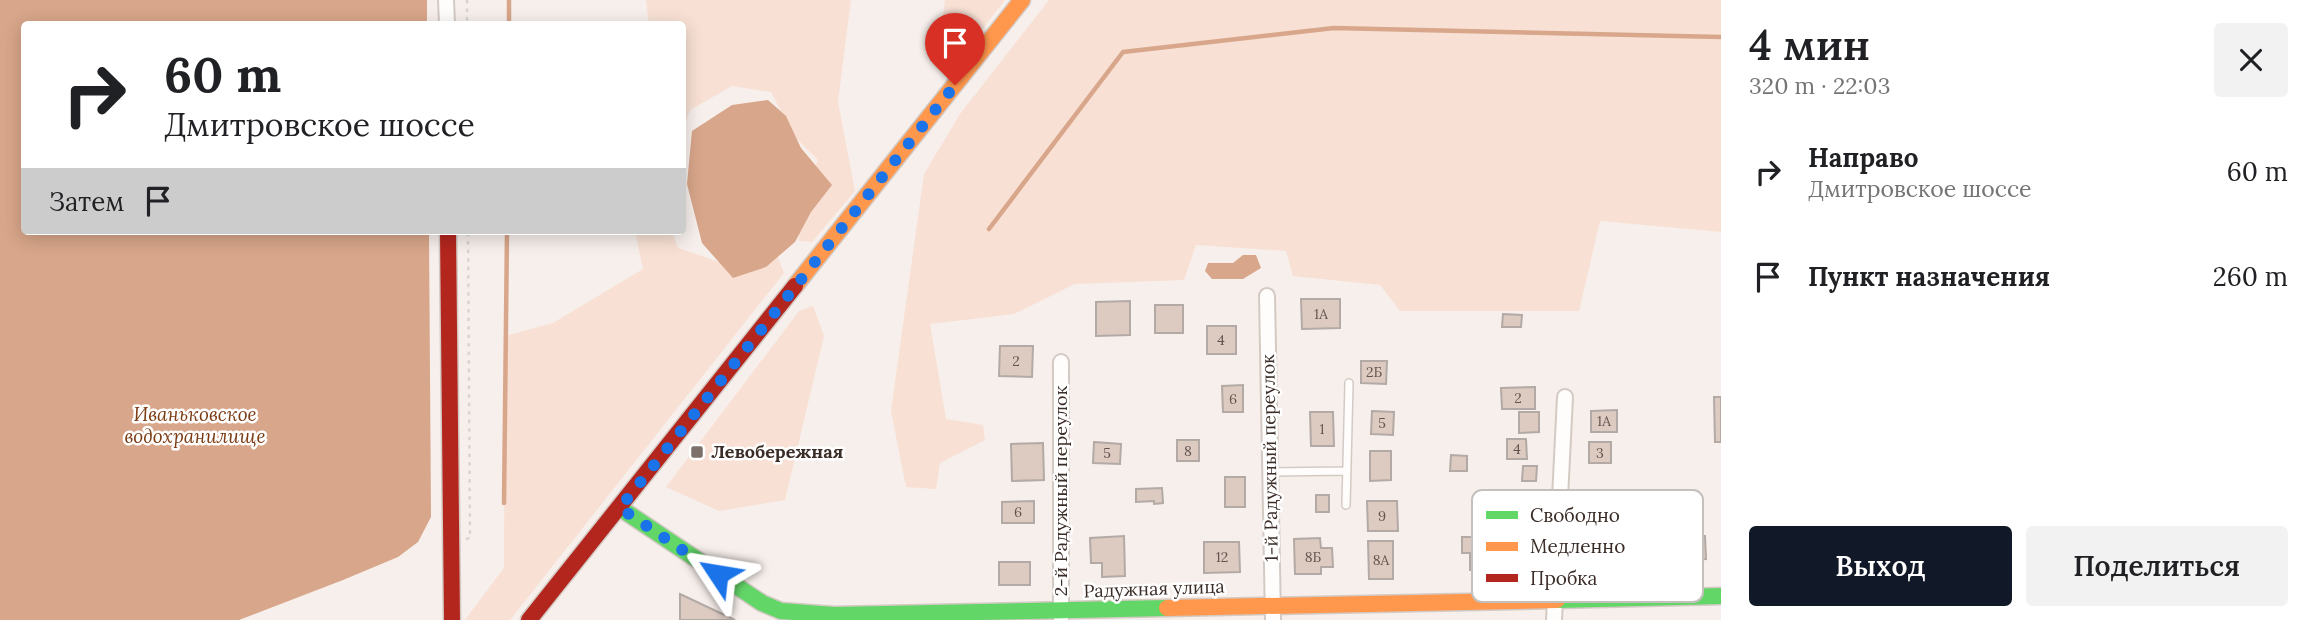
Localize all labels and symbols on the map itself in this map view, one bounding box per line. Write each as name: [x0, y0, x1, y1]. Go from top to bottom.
pin: [925, 13, 985, 85]
house number: 1А: [1314, 305, 1328, 323]
house number: 4: [1217, 331, 1225, 349]
house number: 2: [1012, 352, 1020, 370]
street label: 1-й Радужный переулок: [1256, 354, 1283, 562]
house number: 2Б: [1366, 363, 1382, 381]
street label: 2-й Радужный переулок: [1049, 385, 1072, 596]
house number: 2: [1514, 389, 1522, 407]
house number: 6: [1229, 390, 1237, 408]
water label: Иваньковское водохранилище: [125, 402, 266, 448]
house number: 1А: [1597, 412, 1611, 430]
house number: 5: [1378, 414, 1386, 432]
house number: 1: [1319, 420, 1325, 438]
place label: Левобережная: [711, 440, 843, 463]
house number: 4: [1513, 440, 1521, 458]
house number: 8: [1184, 442, 1192, 460]
marker: Левобережная: [689, 444, 705, 460]
house number: 5: [1103, 444, 1111, 462]
house number: 3: [1596, 444, 1604, 462]
legend: [1472, 490, 1703, 602]
house number: 6: [1014, 503, 1022, 521]
text: Свободно: [1530, 503, 1620, 527]
house number: 9: [1378, 507, 1386, 525]
text: Медленно: [1530, 534, 1625, 558]
position arrow: [681, 537, 755, 611]
house number: 12: [1216, 548, 1228, 566]
house number: 8Б: [1305, 548, 1322, 566]
house number: 8А: [1373, 551, 1390, 569]
text: Пробка: [1530, 566, 1597, 590]
street label: Радужная улица: [1083, 575, 1225, 602]

